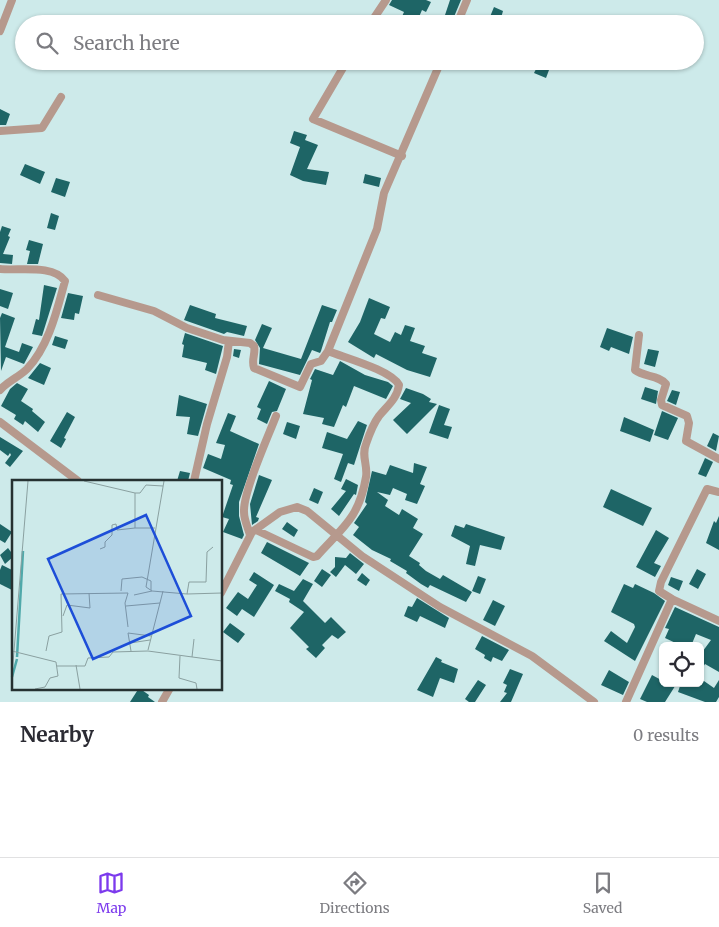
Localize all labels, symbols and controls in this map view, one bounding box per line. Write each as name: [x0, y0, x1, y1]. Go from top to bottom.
search box: [15, 15, 704, 70]
icon: search: [33, 29, 61, 57]
text: Search here: [73, 31, 180, 55]
inset map: [12, 480, 222, 690]
map controls: [659, 642, 704, 687]
button: locate: [659, 642, 704, 687]
text: Nearby: [20, 721, 94, 748]
text: 0 results: [633, 725, 699, 745]
tab: Map: [97, 869, 126, 917]
tab: Directions: [320, 869, 390, 917]
tab: Saved: [583, 869, 622, 917]

